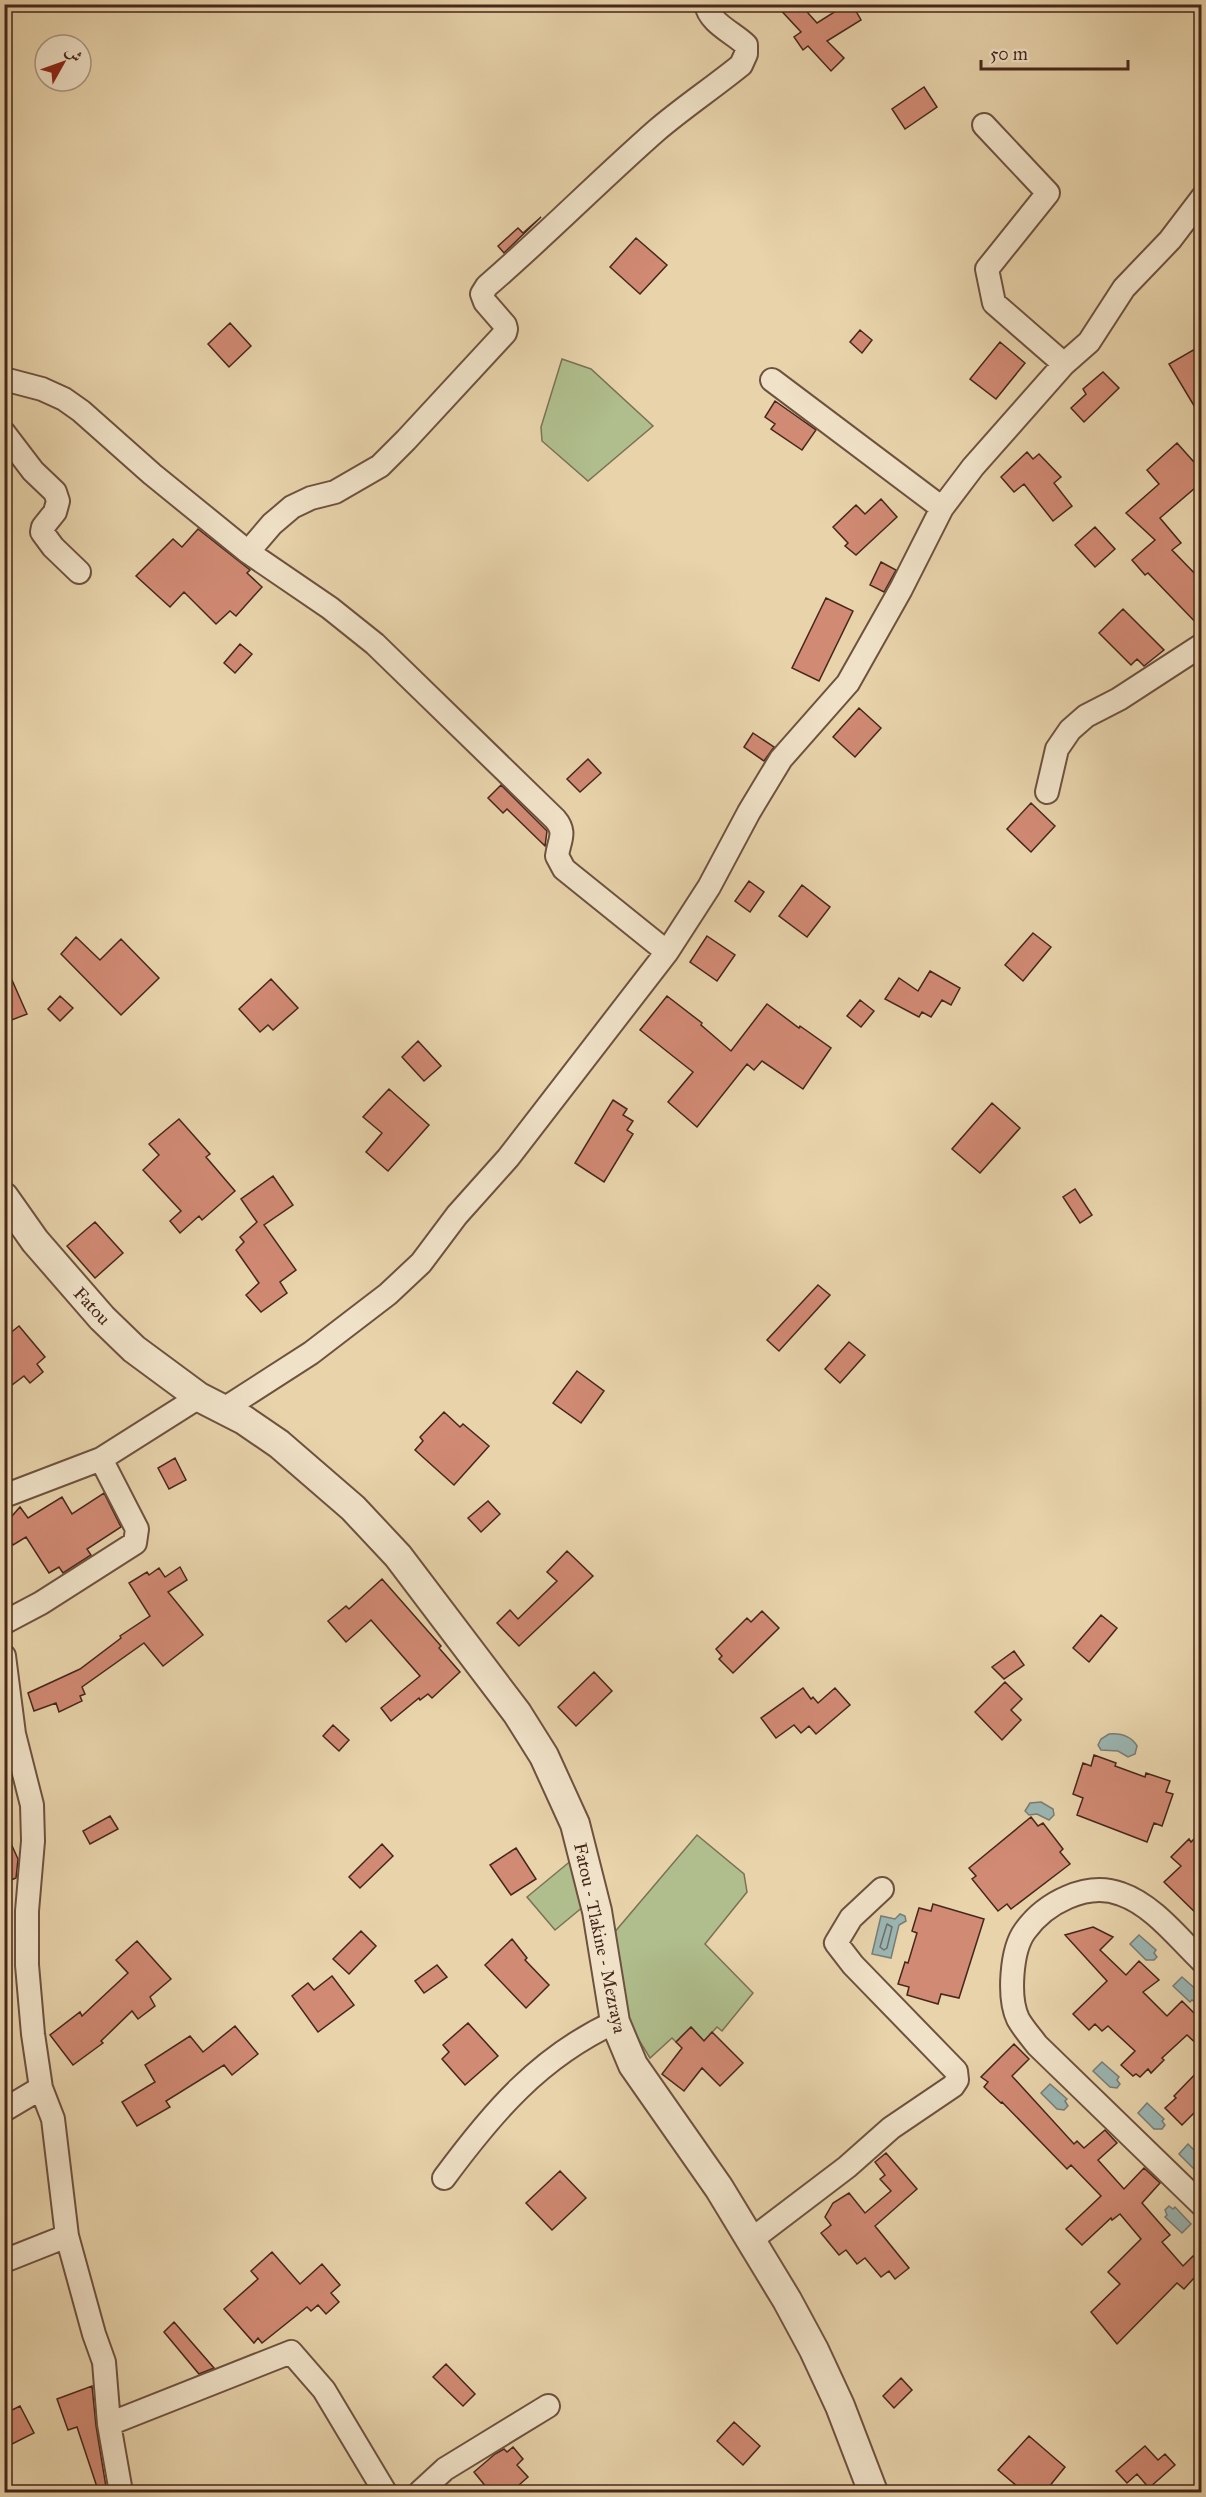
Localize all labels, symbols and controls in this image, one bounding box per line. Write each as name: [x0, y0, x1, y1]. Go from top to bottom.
north arrow: [33, 33, 93, 93]
scale bar: [981, 33, 1128, 71]
text: ش: [62, 41, 86, 66]
text: 50 m: [990, 43, 1028, 65]
street label: Fatou: [69, 1282, 115, 1330]
street label: Fatou - Tlakine - Mezraya: [569, 1841, 631, 2036]

